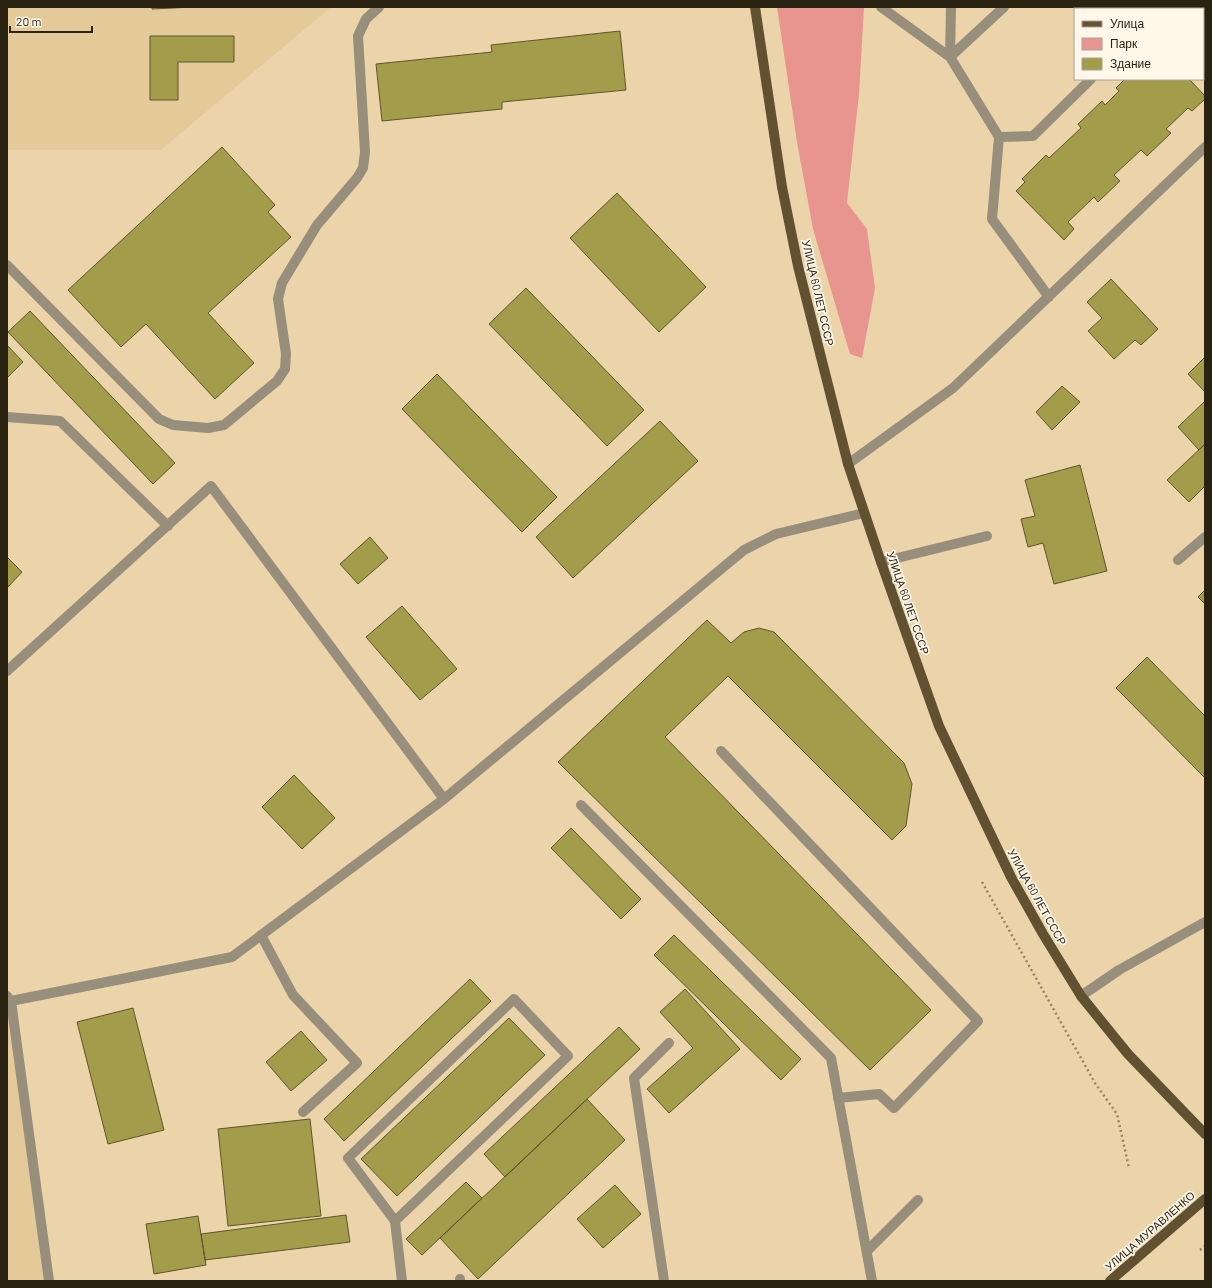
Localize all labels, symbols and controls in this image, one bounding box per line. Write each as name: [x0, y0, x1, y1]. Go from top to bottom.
scale bar: [10, 8, 92, 34]
legend: [1074, 8, 1204, 80]
text: 20 m: [16, 14, 42, 28]
text: Улица: [1110, 16, 1144, 31]
text: Парк: [1110, 36, 1138, 51]
text: Здание: [1110, 56, 1151, 71]
street label: УЛИЦА 60 ЛЕТ СССР: [800, 239, 837, 347]
street label: УЛИЦА 60 ЛЕТ СССР: [885, 550, 932, 656]
street label: УЛИЦА 60 ЛЕТ СССР: [1006, 846, 1069, 947]
street label: УЛИЦА МУРАВЛЕНКО: [1102, 1188, 1197, 1273]

